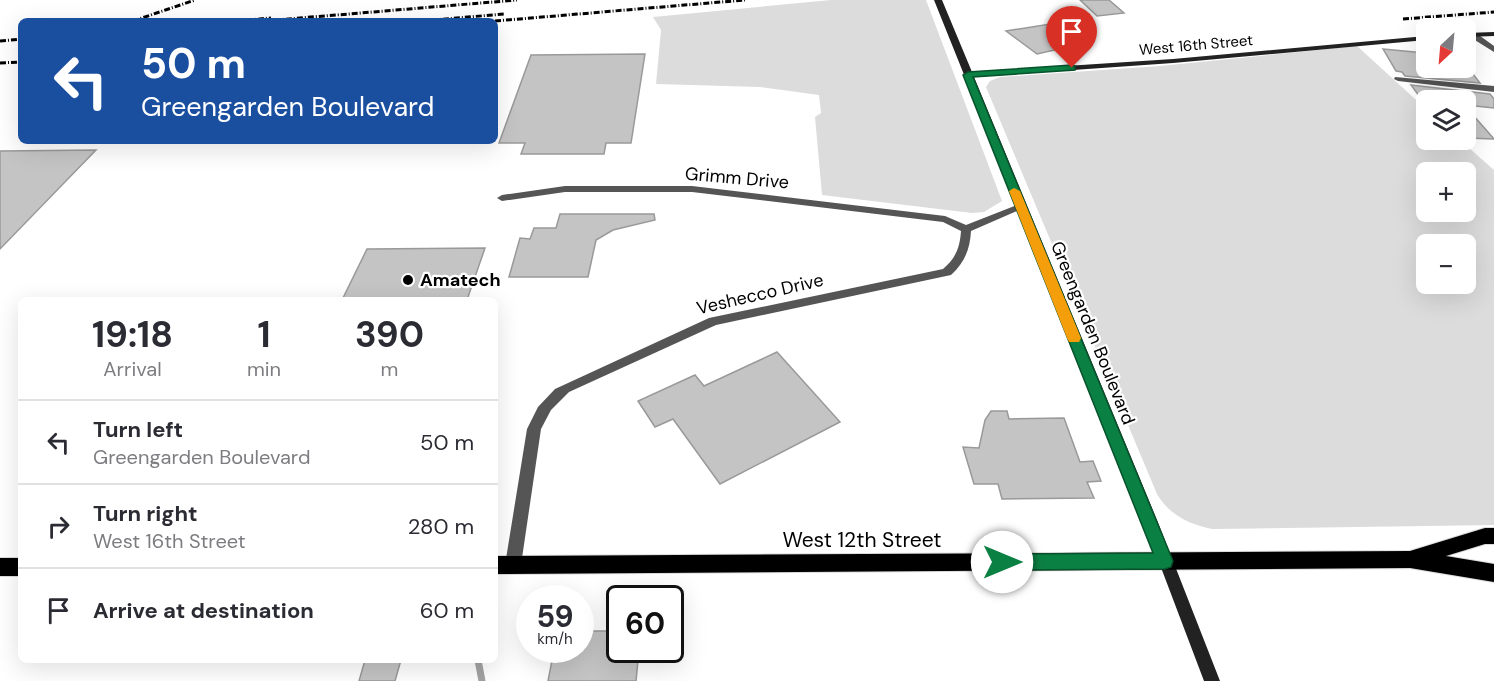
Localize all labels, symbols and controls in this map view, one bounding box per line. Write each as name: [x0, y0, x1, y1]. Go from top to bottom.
pin: [1046, 6, 1097, 68]
icon: arrive: [1055, 15, 1088, 48]
north arrow: [1416, 18, 1476, 78]
map controls: [1416, 18, 1476, 294]
street label: West 16th Street: [1138, 30, 1254, 60]
text: 50 m: [141, 36, 246, 91]
icon: left: [42, 42, 120, 120]
text: Greengarden Boulevard: [141, 89, 435, 124]
button: layers: [1416, 90, 1476, 150]
street label: Grimm Drive: [684, 162, 790, 194]
button: +: [1416, 162, 1476, 222]
button: −: [1416, 234, 1476, 294]
street label: Greengarden Boulevard: [1045, 238, 1141, 428]
place label: Amatech: [420, 268, 501, 292]
street label: Veshecco Drive: [694, 268, 826, 320]
marker: Amatech: [401, 273, 415, 287]
text: 19:18: [92, 311, 173, 358]
text: 1: [257, 311, 271, 358]
text: 390: [355, 311, 424, 358]
text: Arrival: [103, 356, 162, 382]
text: min: [247, 356, 281, 382]
text: m: [381, 356, 398, 382]
text: Turn left: [93, 415, 183, 444]
icon: left: [42, 426, 75, 459]
text: 50 m: [420, 428, 474, 457]
text: Greengarden Boulevard: [93, 444, 310, 470]
text: Turn right: [93, 499, 198, 528]
icon: right: [42, 510, 75, 543]
text: 280 m: [408, 512, 474, 541]
street label: West 12th Street: [782, 526, 942, 554]
text: West 16th Street: [93, 528, 246, 554]
position arrow: [970, 530, 1034, 594]
speed limit sign: 60: [606, 585, 684, 663]
icon: arrive: [42, 594, 75, 627]
text: Arrive at destination: [93, 596, 314, 625]
text: 60 m: [420, 596, 474, 625]
text: 59: [537, 597, 574, 636]
text: km/h: [537, 629, 573, 649]

